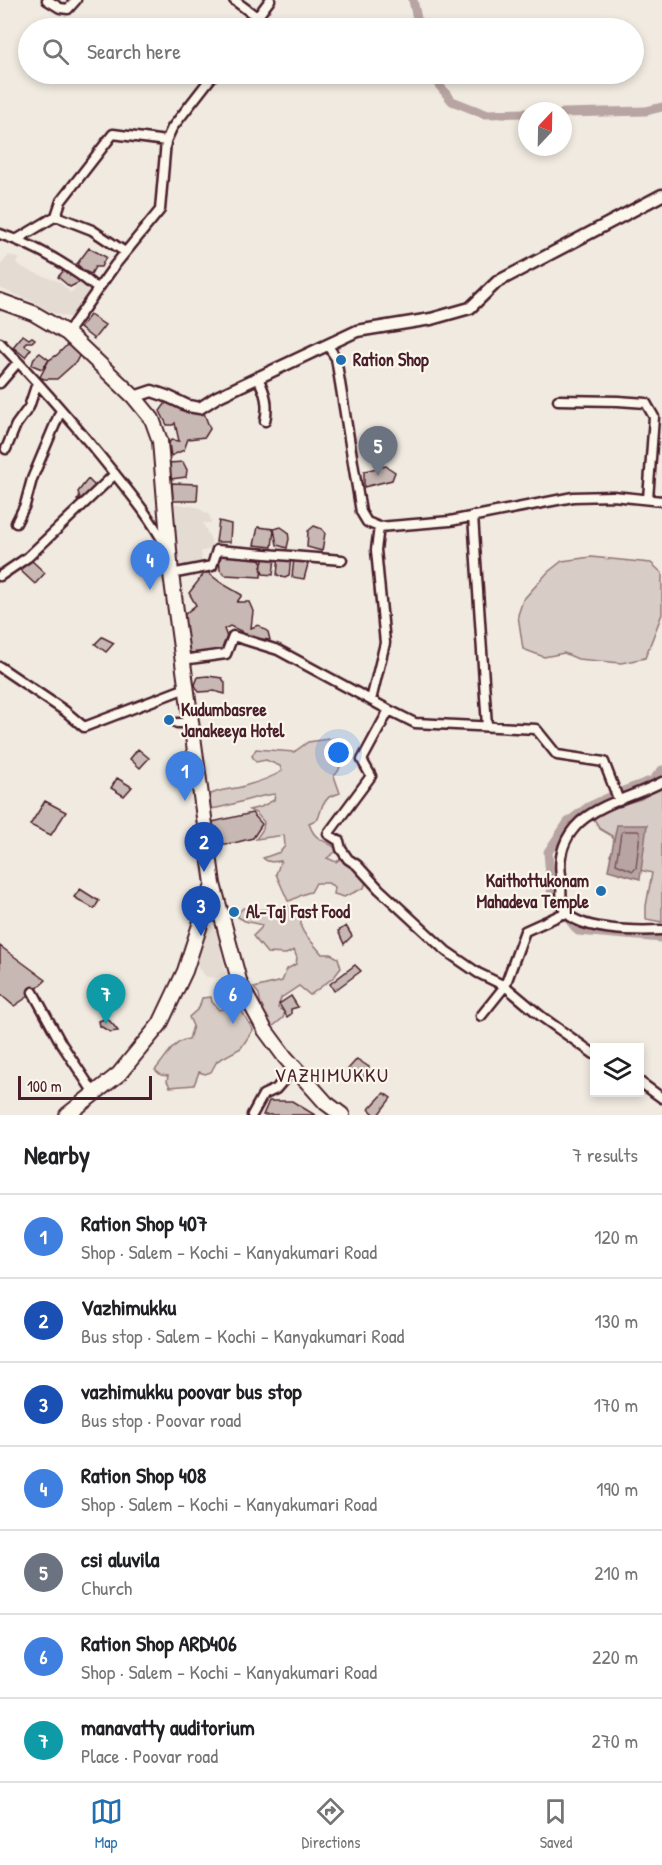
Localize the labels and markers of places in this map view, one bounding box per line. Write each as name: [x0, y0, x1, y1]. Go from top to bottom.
place label: Ration Shop: [353, 347, 429, 373]
marker: Ration Shop: [334, 353, 348, 367]
pin: 5: [358, 426, 398, 476]
pin: 4: [130, 540, 170, 590]
place label: Kudumbasree Janakeeya Hotel: [181, 697, 286, 744]
marker: Kudumbasree Janakeeya Hotel: [162, 713, 176, 727]
pin: 1: [166, 752, 204, 801]
pin: 2: [184, 822, 224, 872]
place label: Kaithottukonam Mahadeva Temple: [477, 868, 590, 915]
marker: Kaithottukonam Mahadeva Temple: [594, 884, 608, 898]
pin: 3: [182, 886, 220, 936]
place label: Al-Taj Fast Food: [246, 899, 350, 924]
marker: Al-Taj Fast Food: [227, 905, 241, 919]
pin: 7: [86, 974, 126, 1024]
pin: 6: [214, 974, 252, 1024]

